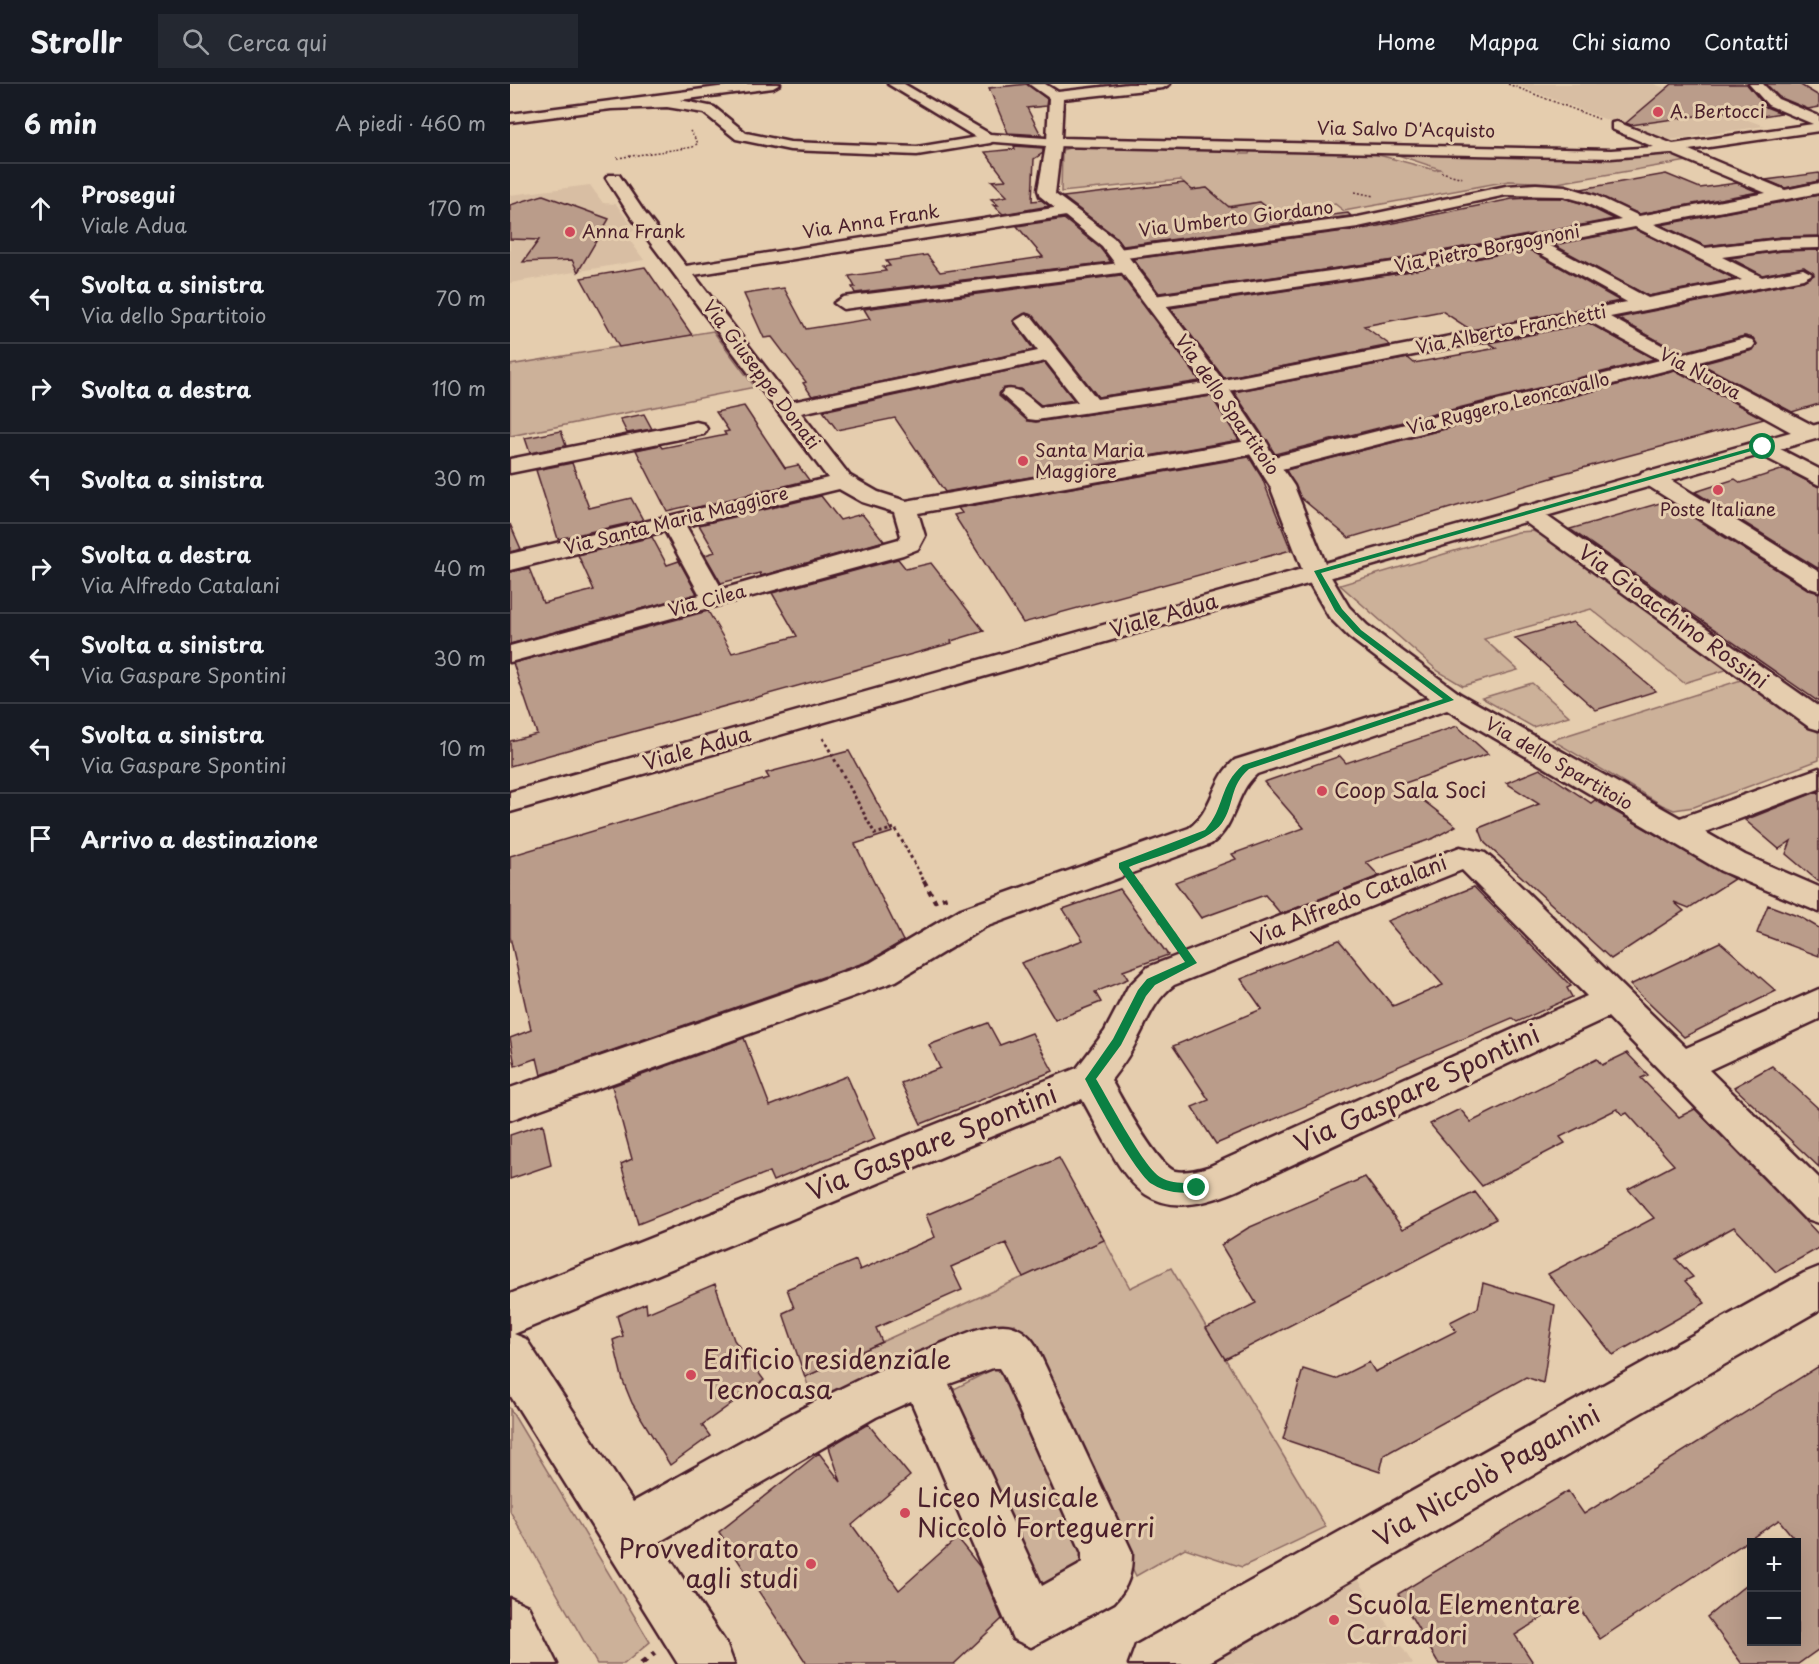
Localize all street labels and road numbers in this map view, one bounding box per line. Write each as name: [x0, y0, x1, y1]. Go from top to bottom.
street label: Via Salvo D'Acquisto: [1317, 113, 1495, 144]
street label: Via Umberto Giordano: [1137, 192, 1335, 243]
street label: Via Anna Frank: [800, 196, 941, 245]
street label: Via Pietro Borgognoni: [1392, 216, 1582, 279]
street label: Via Giuseppe Donati: [697, 294, 827, 455]
street label: Via Alberto Franchetti: [1413, 297, 1608, 360]
street label: Via dello Spartitoio: [1169, 328, 1287, 480]
street label: Via Nuova: [1655, 340, 1746, 406]
street label: Via Ruggero Leoncavallo: [1403, 364, 1612, 441]
street label: Via Santa Maria Maggiore: [561, 479, 791, 560]
street label: Via Gioacchino Rossini: [1572, 535, 1776, 695]
street label: Via Cilea: [665, 576, 749, 623]
street label: Viale Adua: [1106, 583, 1222, 645]
street label: Via dello Spartitoio: [1481, 709, 1639, 816]
street label: Viale Adua: [639, 716, 755, 778]
street label: Via Alfredo Catalani: [1245, 845, 1451, 953]
street label: Via Gaspare Spontini: [1287, 1013, 1546, 1162]
street label: Via Gaspare Spontini: [800, 1073, 1063, 1210]
street label: Via Niccolò Paganini: [1365, 1394, 1607, 1556]

